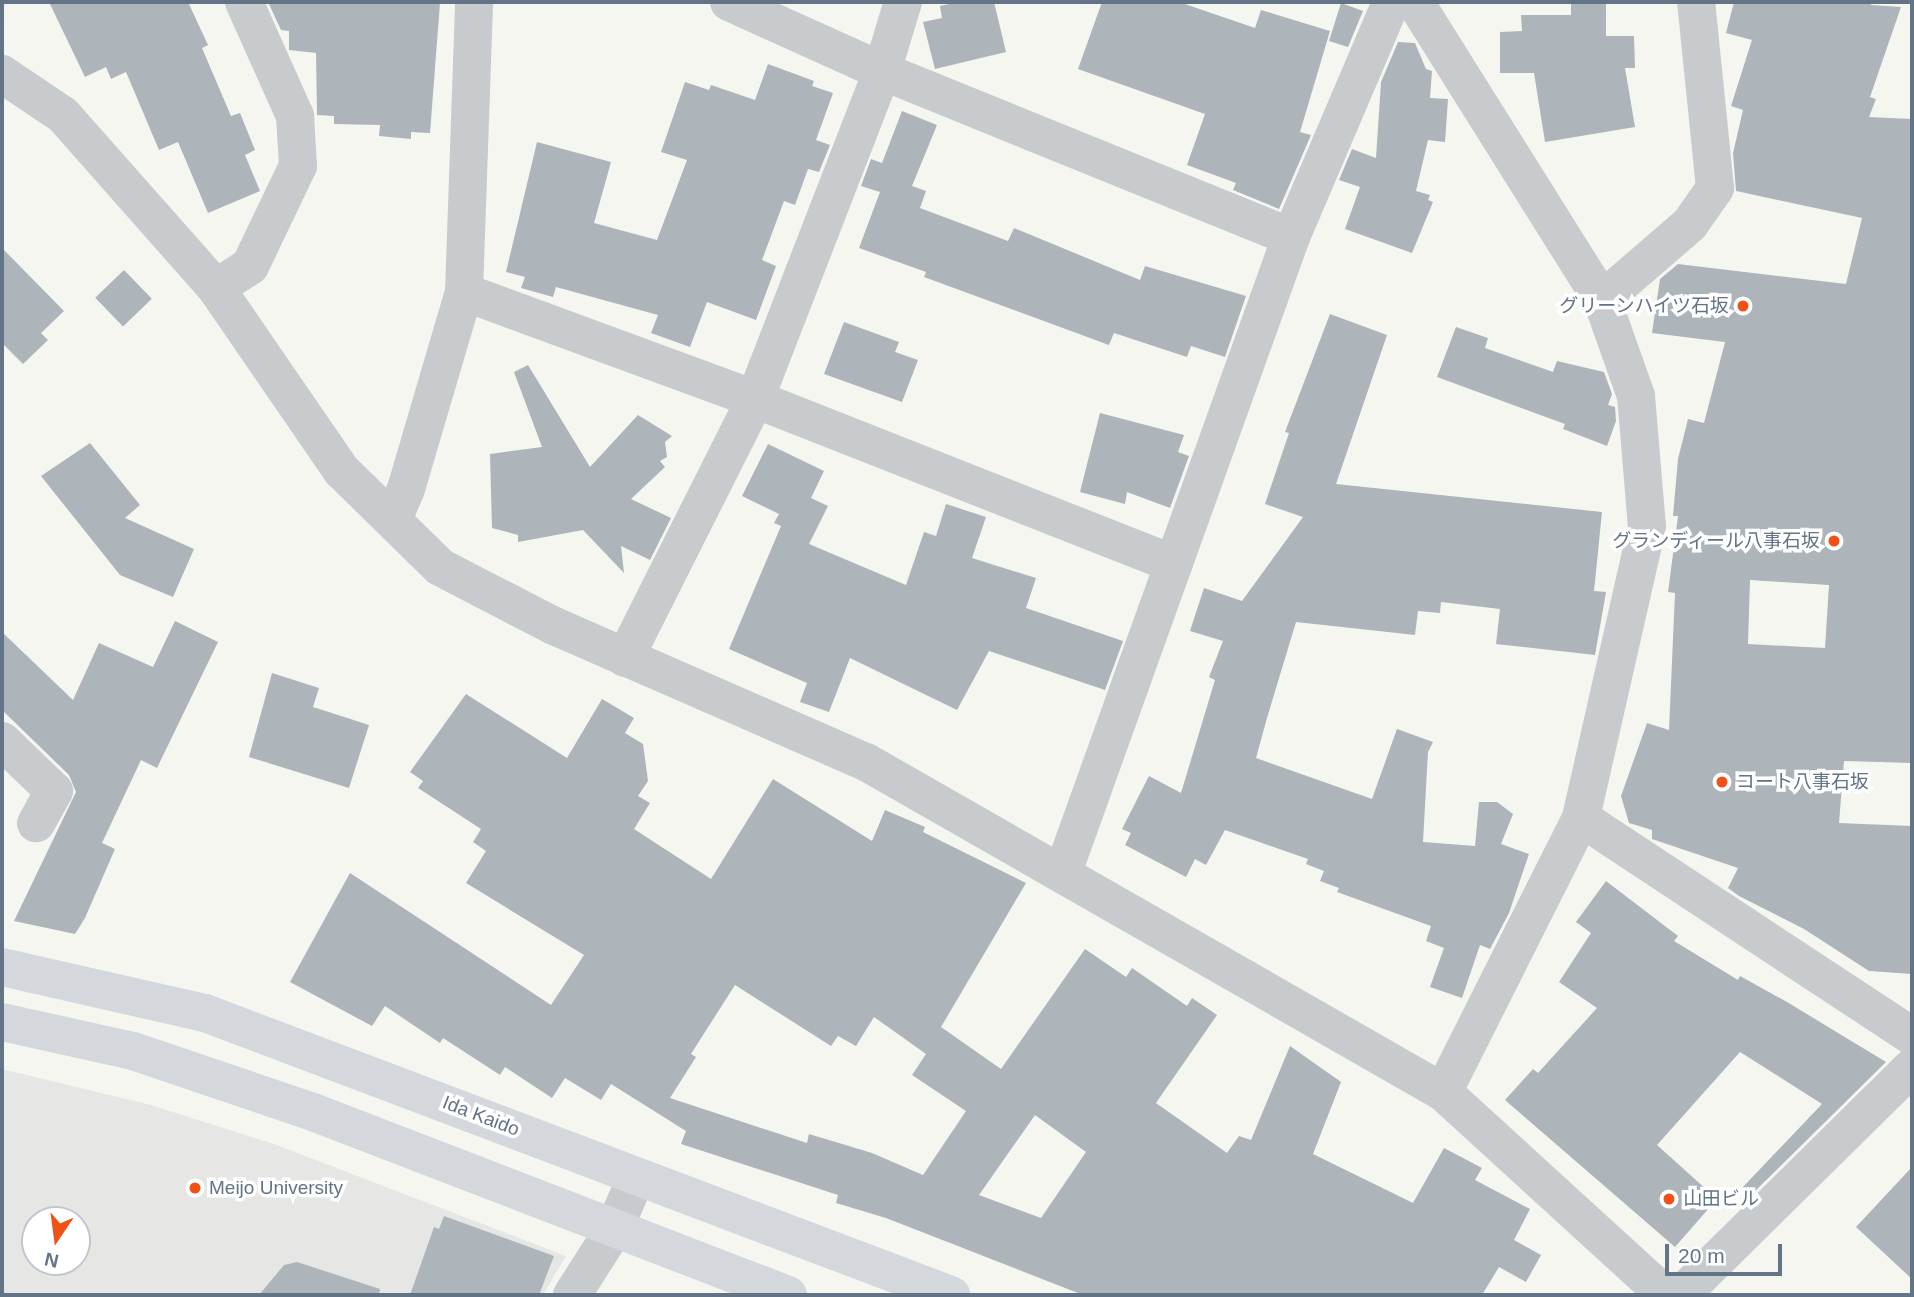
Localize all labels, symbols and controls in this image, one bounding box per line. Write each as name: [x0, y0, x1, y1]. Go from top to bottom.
place label: グリーンハイツ石坂: [1558, 295, 1729, 317]
marker: グリーンハイツ石坂: [1735, 298, 1751, 314]
place label: グランディール八事石坂: [1611, 530, 1820, 552]
marker: グランディール八事石坂: [1826, 533, 1842, 549]
place label: コート八事石坂: [1736, 771, 1869, 793]
marker: コート八事石坂: [1714, 774, 1730, 790]
street label: Ida Kaido: [439, 1091, 523, 1141]
place label: Meijo University: [209, 1177, 343, 1199]
marker: Meijo University: [187, 1180, 203, 1196]
place label: 山田ビル: [1683, 1188, 1759, 1210]
marker: 山田ビル: [1661, 1191, 1677, 1207]
north arrow: [21, 1206, 91, 1276]
scale bar: [1669, 1230, 1786, 1274]
text: 20 m: [1678, 1244, 1725, 1267]
text: N: [43, 1248, 61, 1272]

